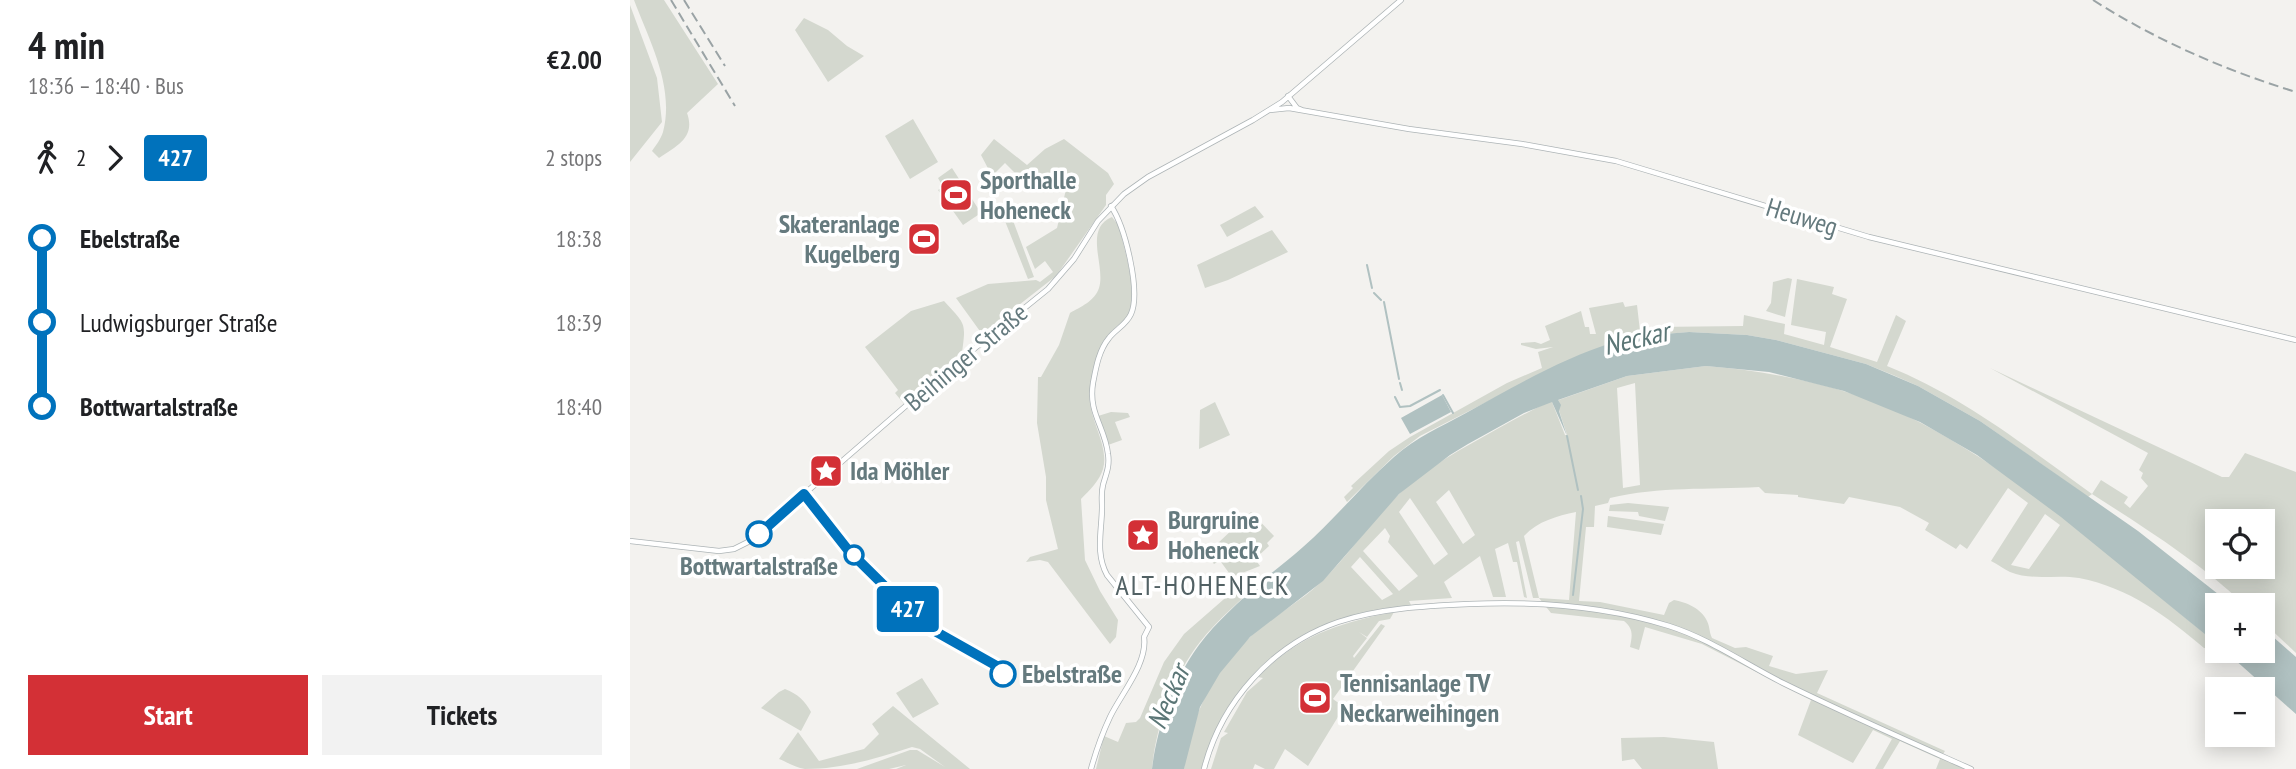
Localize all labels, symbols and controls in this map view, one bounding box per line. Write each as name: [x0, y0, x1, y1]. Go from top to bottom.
text: 4 min: [28, 20, 105, 69]
text: €2.00: [547, 43, 602, 76]
text: 18:36 – 18:40 · Bus: [28, 71, 184, 100]
icon: walk: [28, 139, 66, 177]
icon: forward: [96, 139, 134, 177]
text: 427: [158, 142, 193, 173]
text: 2: [76, 143, 86, 172]
text: 2 stops: [545, 143, 602, 172]
place label: Sporthalle Hoheneck: [980, 163, 1077, 226]
sports icon: Sporthalle Hoheneck: [937, 176, 975, 214]
street label: Heuweg: [1762, 190, 1842, 243]
place label: Skateranlage Kugelberg: [779, 207, 900, 270]
sports icon: Skateranlage Kugelberg: [905, 220, 943, 258]
text: Ebelstraße: [80, 222, 180, 255]
text: 18:38: [556, 224, 602, 253]
street label: Beihinger Straße: [897, 295, 1034, 418]
text: Ludwigsburger Straße: [80, 306, 278, 339]
text: 18:39: [556, 308, 602, 337]
water label: Neckar: [1600, 311, 1676, 363]
text: Bottwartalstraße: [80, 390, 238, 423]
text: 18:40: [556, 392, 602, 421]
place icon: Ida Möhler: [807, 452, 845, 490]
place label: Ida Möhler: [850, 454, 950, 487]
place label: Burgruine Hoheneck: [1168, 503, 1259, 566]
map controls: [2205, 509, 2275, 747]
button: locate: [2205, 509, 2275, 579]
place icon: Burgruine Hoheneck: [1124, 516, 1162, 554]
marker: Bottwartalstraße: [746, 521, 772, 547]
unlabelled marker: [844, 545, 864, 565]
place label: Bottwartalstraße: [680, 549, 838, 582]
district label: ALT-HOHENECK: [1116, 566, 1290, 603]
line badge: 427: [868, 586, 948, 632]
text: 427: [891, 593, 925, 624]
button: +: [2205, 593, 2275, 663]
water label: Neckar: [1138, 655, 1199, 734]
place label: Ebelstraße: [1022, 657, 1122, 690]
marker: Ebelstraße: [990, 661, 1016, 687]
place label: Tennisanlage TV Neckarweihingen: [1340, 666, 1499, 729]
button: Start: [28, 675, 308, 755]
button: Tickets: [322, 675, 602, 755]
button: −: [2205, 677, 2275, 747]
sports icon: Tennisanlage TV Neckarweihingen: [1296, 679, 1334, 717]

